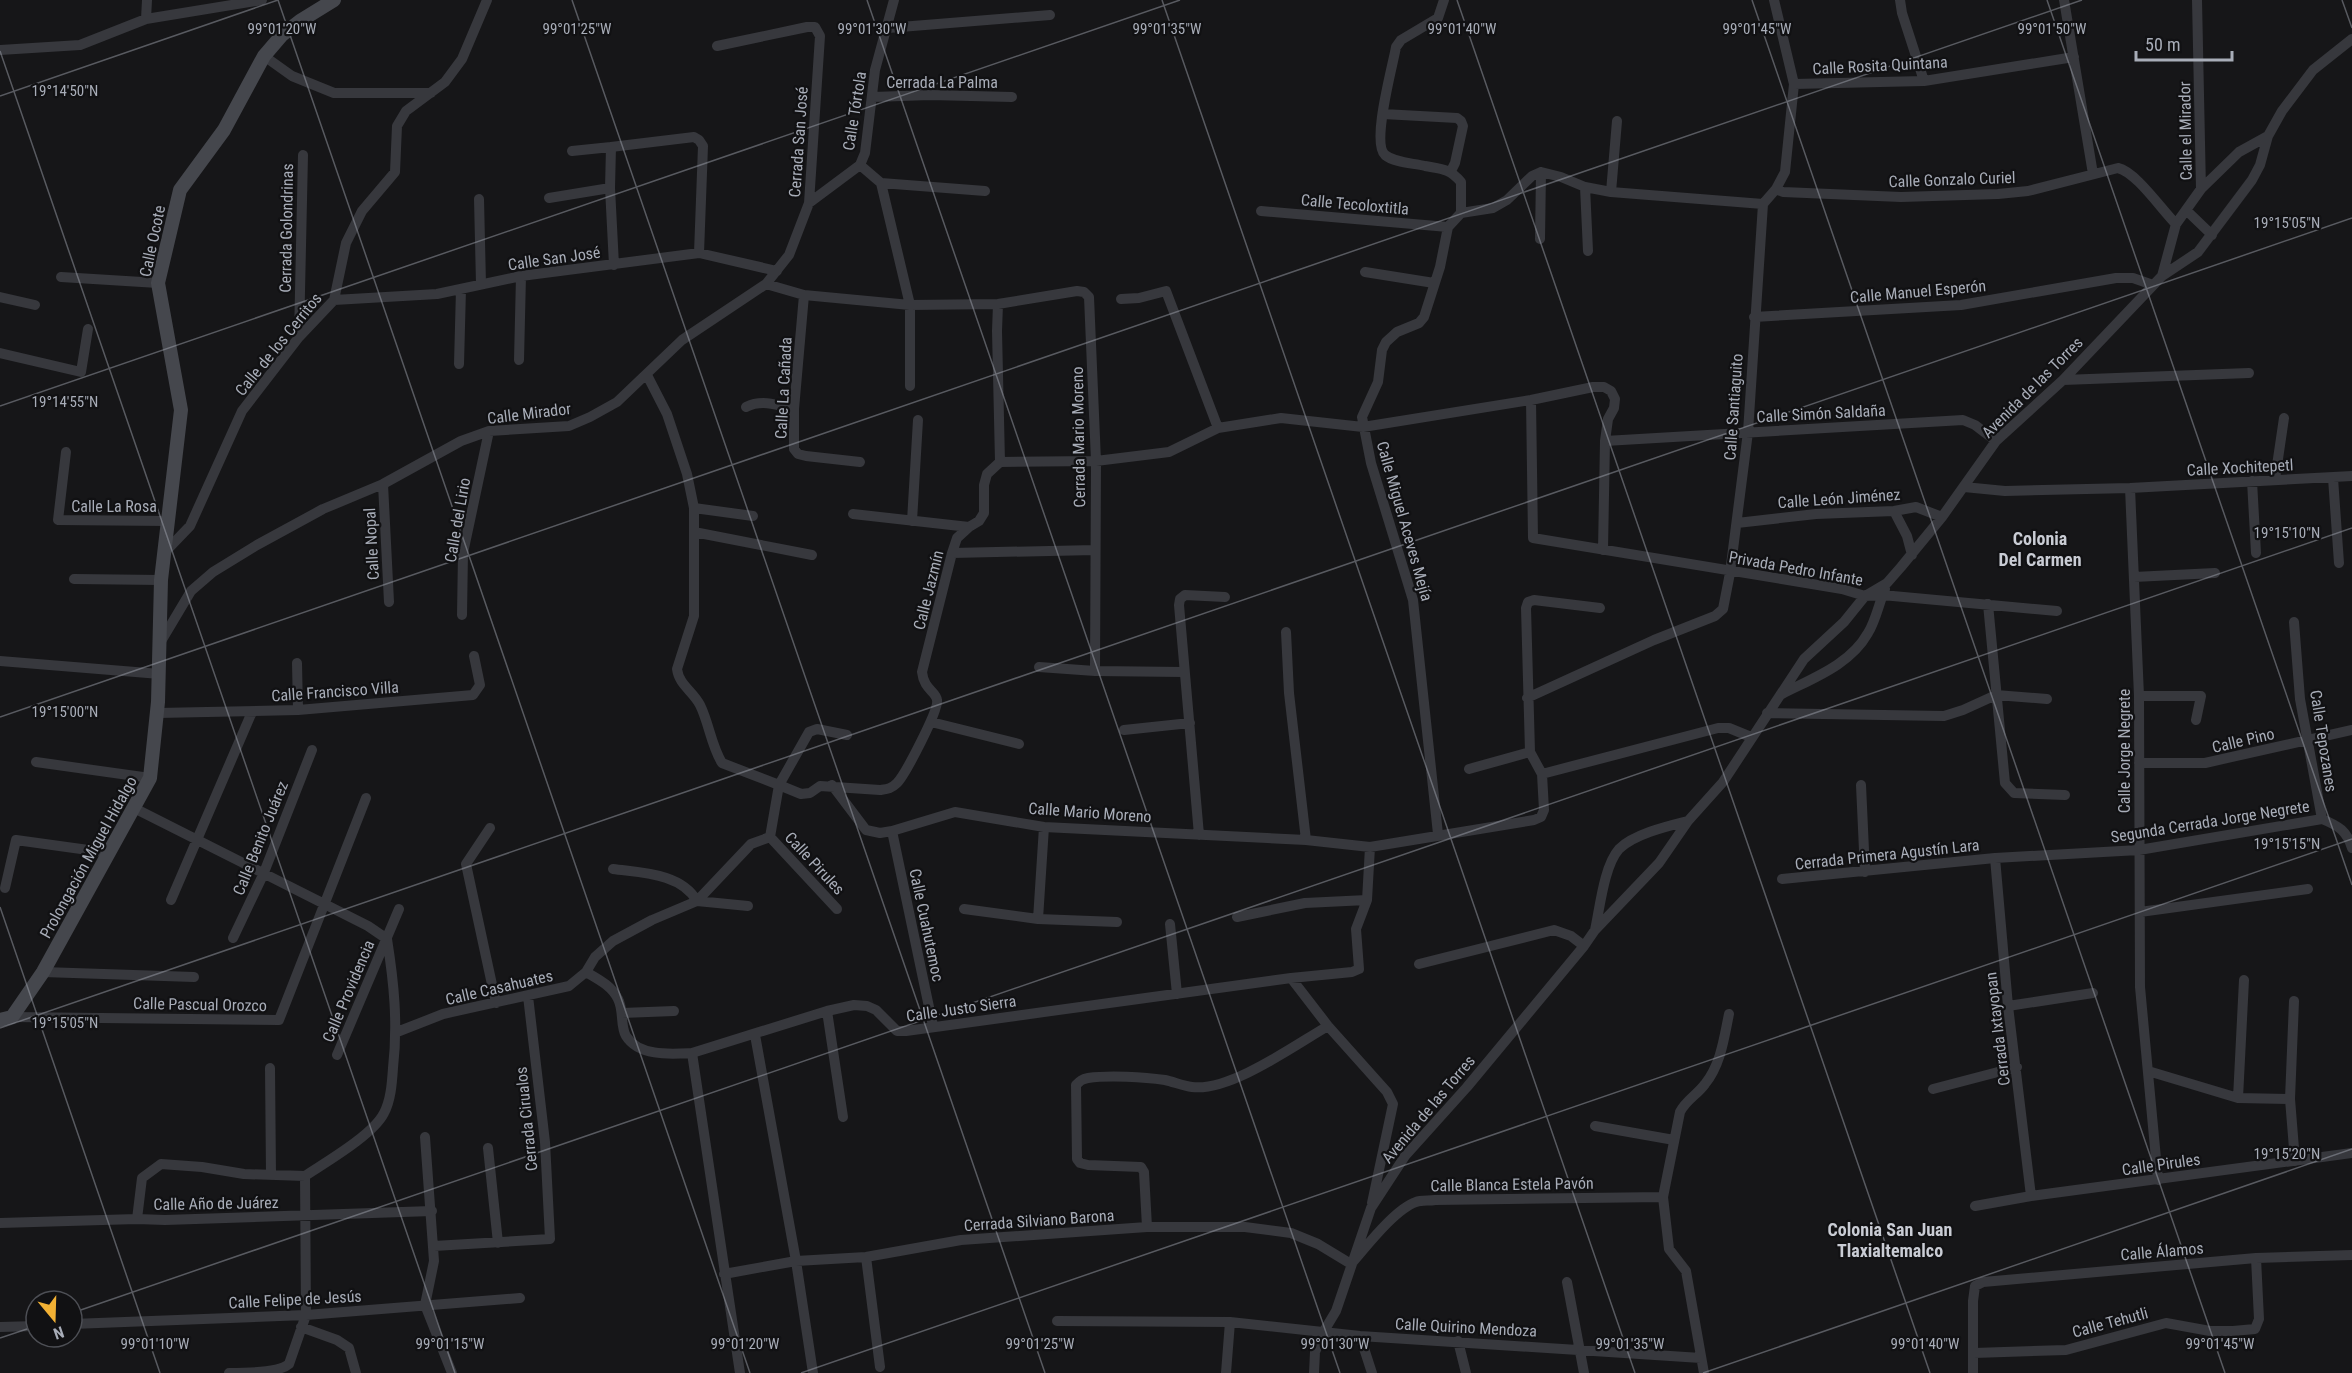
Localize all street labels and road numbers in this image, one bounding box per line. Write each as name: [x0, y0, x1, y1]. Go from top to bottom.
street label: Calle Rosita Quintana: [1812, 52, 1948, 79]
street label: Calle Tórtola: [839, 70, 870, 152]
street label: Cerrada La Palma: [886, 73, 998, 92]
street label: Calle el Mirador: [2175, 81, 2196, 181]
street label: Cerrada San José: [785, 86, 812, 198]
street label: Cerrada Golondrinas: [276, 163, 297, 293]
street label: Calle Gonzalo Curiel: [1888, 168, 2016, 191]
street label: Calle Tecoloxtitla: [1300, 190, 1410, 219]
street label: Calle Ocote: [136, 204, 169, 279]
street label: Calle San José: [507, 243, 602, 274]
street label: Calle Manuel Esperón: [1849, 276, 1987, 307]
street label: Calle de los Cerritos: [231, 289, 326, 400]
street label: Avenida de las Torres: [1978, 333, 2087, 442]
street label: Calle La Cañada: [771, 337, 796, 439]
street label: Calle Santiaguito: [1720, 353, 1747, 461]
street label: Cerrada Mario Moreno: [1068, 366, 1089, 508]
street label: Calle Mirador: [486, 399, 572, 428]
street label: Calle Simón Saldaña: [1756, 401, 1886, 426]
street label: Calle Miguel Aceves Mejía: [1373, 439, 1436, 603]
street label: Calle Xochitepetl: [2186, 455, 2294, 480]
street label: Calle del Lirio: [441, 476, 474, 564]
street label: Calle León Jiménez: [1777, 485, 1901, 512]
street label: Calle La Rosa: [71, 497, 157, 516]
street label: Calle Nopal: [360, 507, 383, 581]
street label: Privada Pedro Infante: [1727, 547, 1865, 590]
street label: Calle Jazmín: [909, 548, 948, 632]
street label: Calle Francisco Villa: [271, 678, 399, 705]
street label: Calle Jorge Negrete: [2115, 689, 2134, 813]
street label: Calle Tepozanes: [2306, 689, 2341, 793]
street label: Calle Pino: [2210, 724, 2276, 757]
street label: Prolongación Miguel Hidalgo: [36, 773, 141, 942]
street label: Calle Benito Juárez: [229, 778, 292, 898]
street label: Segunda Cerrada Jorge Negrete: [2109, 796, 2311, 847]
street label: Calle Mario Moreno: [1028, 799, 1152, 826]
street label: Calle Pirules: [781, 828, 848, 899]
street label: Cerrada Primera Agustín Lara: [1794, 835, 1980, 874]
street label: Calle Cuahutemoc: [905, 867, 948, 983]
street label: Calle Providencia: [318, 937, 379, 1045]
street label: Calle Casahuates: [444, 966, 555, 1009]
street label: Cerrada Ixtayopan: [1981, 971, 2014, 1087]
street label: Calle Justo Sierra: [905, 991, 1017, 1026]
street label: Calle Pascual Orozco: [133, 994, 267, 1015]
street label: Avenida de las Torres: [1378, 1052, 1479, 1167]
street label: Cerrada Cirualos: [512, 1066, 541, 1172]
street label: Calle Pirules: [2121, 1150, 2201, 1179]
street label: Calle Blanca Estela Pavón: [1430, 1174, 1594, 1195]
street label: Calle Año de Juárez: [153, 1193, 279, 1214]
street label: Cerrada Silviano Barona: [963, 1206, 1115, 1235]
street label: Calle Álamos: [2120, 1238, 2204, 1265]
street label: Calle Felipe de Jesús: [228, 1287, 362, 1312]
street label: Calle Tehutli: [2070, 1303, 2150, 1342]
street label: Calle Quirino Mendoza: [1395, 1314, 1537, 1341]

